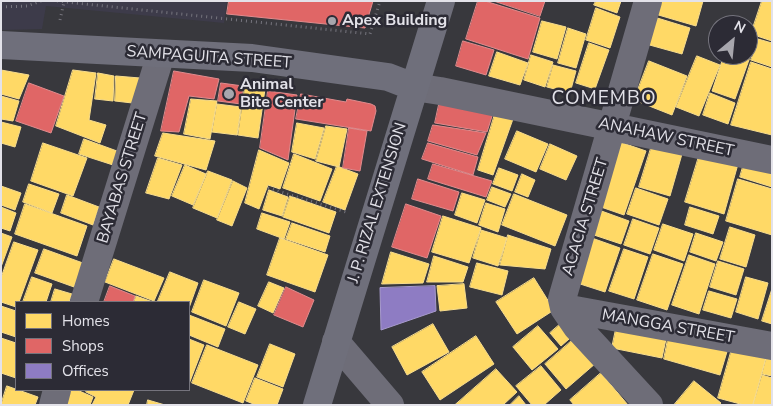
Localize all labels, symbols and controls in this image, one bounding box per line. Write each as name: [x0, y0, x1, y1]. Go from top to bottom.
place label: Apex Building: [342, 11, 447, 31]
marker: Apex Building: [326, 15, 338, 27]
north arrow: [708, 15, 758, 65]
text: N: [731, 16, 749, 38]
street label: SAMPAGUITA STREET: [126, 43, 292, 73]
place label: Animal Bite Center: [240, 75, 323, 113]
marker: Animal Bite Center: [222, 87, 236, 101]
district label: COMEMBO: [551, 88, 657, 110]
street label: BAYABAS STREET: [94, 110, 152, 246]
street label: ANAHAW STREET: [597, 114, 735, 162]
street label: J. P. RIZAL EXTENSION: [344, 120, 412, 286]
street label: ACACIA STREET: [559, 156, 613, 278]
legend: [15, 301, 190, 391]
street label: MANGGA STREET: [600, 306, 736, 348]
text: Homes: [62, 311, 110, 331]
text: Shops: [62, 336, 104, 356]
text: Offices: [62, 361, 109, 381]

